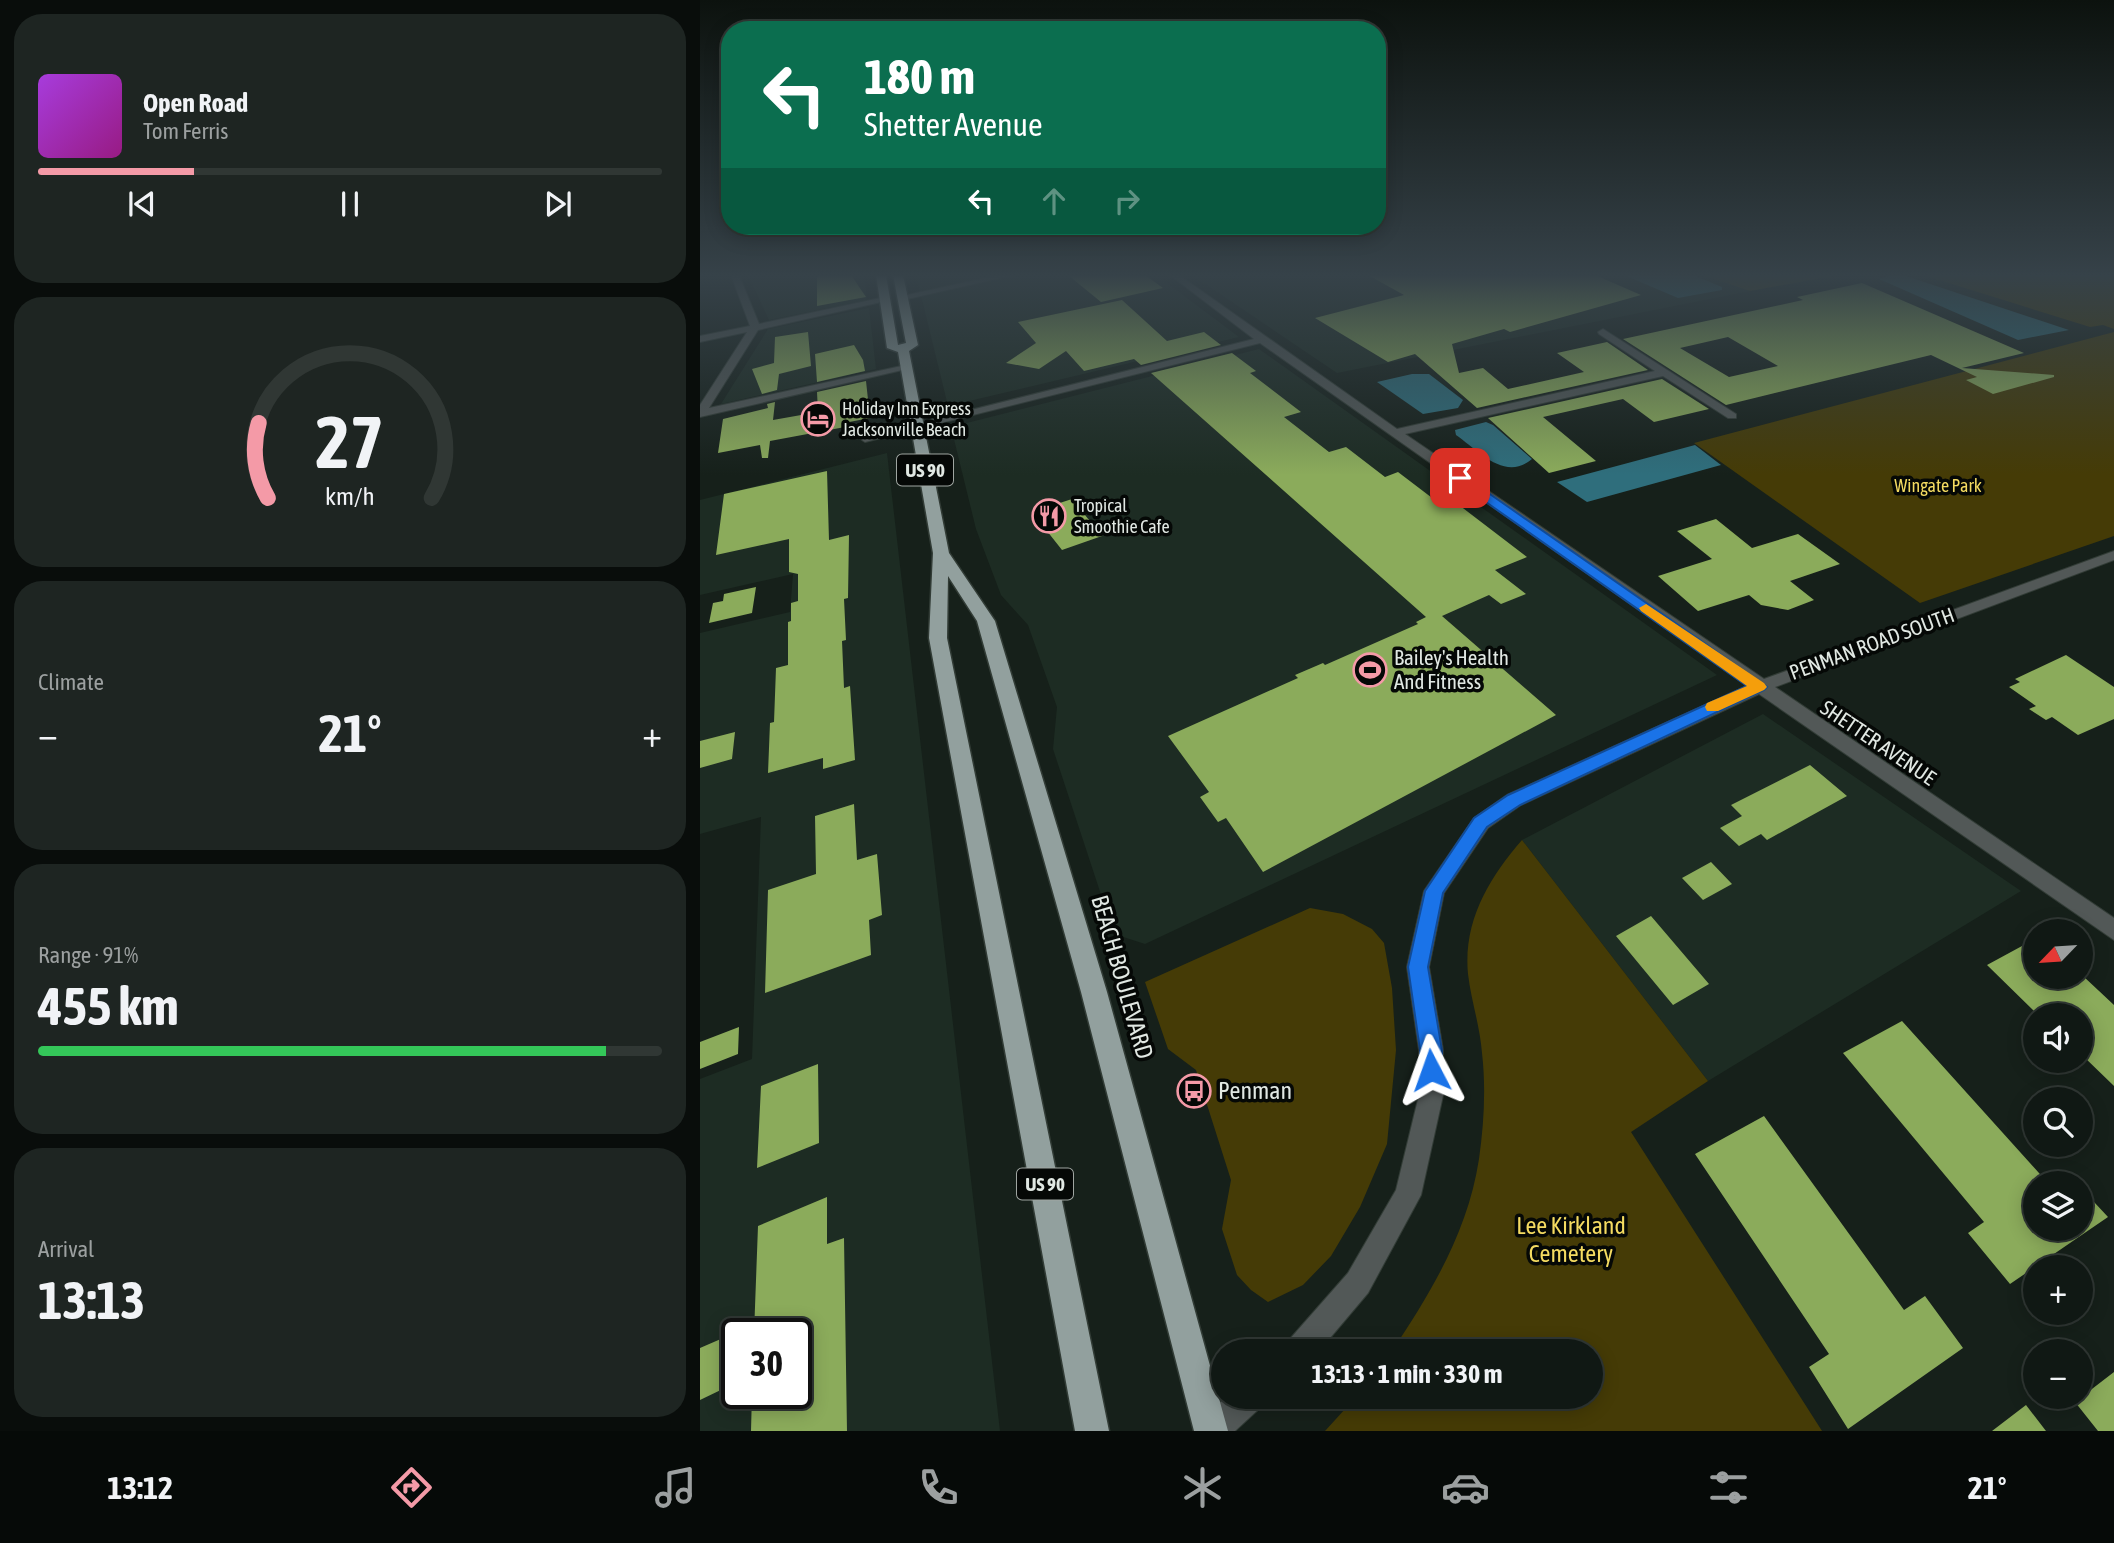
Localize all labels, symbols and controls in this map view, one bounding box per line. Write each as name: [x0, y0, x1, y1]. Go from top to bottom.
text: 180 m: [864, 48, 975, 104]
icon: left: [749, 49, 840, 140]
text: Open Road: [143, 88, 248, 118]
text: Shetter Avenue: [864, 106, 1043, 143]
text: Tom Ferris: [143, 118, 228, 144]
icon: left: [962, 182, 1000, 220]
icon: ahead: [1035, 182, 1073, 220]
icon: right: [1108, 182, 1146, 220]
icon: previous: [123, 185, 161, 223]
icon: pause: [331, 185, 369, 223]
icon: next: [539, 185, 577, 223]
place label: Holiday Inn Express Jacksonville Beach: [842, 398, 971, 440]
hotel icon: Holiday Inn Express Jacksonville Beach: [799, 400, 837, 438]
text: 27: [316, 401, 384, 484]
pin: [1430, 448, 1490, 508]
road number: US 90: [897, 454, 953, 485]
icon: arrive: [1441, 459, 1479, 497]
park label: Wingate Park: [1894, 475, 1982, 496]
text: km/h: [325, 482, 375, 510]
place label: Tropical Smoothie Cafe: [1074, 495, 1170, 537]
restaurant icon: Tropical Smoothie Cafe: [1030, 497, 1068, 535]
street label: PENMAN ROAD SOUTH: [1786, 602, 1957, 684]
place label: Bailey's Health And Fitness: [1394, 645, 1509, 693]
sports icon: Bailey's Health And Fitness: [1351, 651, 1389, 689]
text: Climate: [38, 669, 104, 695]
street label: SHETTER AVENUE: [1816, 695, 1941, 789]
text: 21°: [318, 703, 382, 763]
text: −: [38, 712, 58, 755]
text: +: [642, 712, 662, 755]
street label: BEACH BOULEVARD: [1086, 892, 1159, 1062]
north arrow: [2023, 919, 2093, 989]
map controls: [2023, 919, 2093, 1409]
text: Range · 91%: [38, 942, 138, 968]
text: 455 km: [38, 976, 179, 1036]
button: sound: [2023, 1003, 2093, 1073]
position arrow: [1394, 1033, 1468, 1107]
bus stop icon: Penman: [1175, 1072, 1213, 1110]
place label: Penman: [1218, 1077, 1292, 1104]
button: search: [2023, 1087, 2093, 1157]
road number: US 90: [1017, 1168, 1073, 1200]
button: layers: [2023, 1171, 2093, 1241]
park label: Lee Kirkland Cemetery: [1516, 1212, 1626, 1267]
text: Arrival: [38, 1236, 94, 1262]
button: +: [2023, 1255, 2093, 1325]
text: 13:13: [38, 1270, 145, 1330]
speed limit sign: 30: [721, 1318, 812, 1409]
button: −: [2023, 1339, 2093, 1409]
text: 13:13 · 1 min · 330 m: [1312, 1359, 1502, 1389]
icon: directions: [387, 1463, 436, 1512]
icon: music: [651, 1463, 700, 1512]
icon: phone: [914, 1463, 963, 1512]
icon: climate: [1178, 1463, 1227, 1512]
icon: car: [1441, 1463, 1490, 1512]
icon: filters: [1704, 1463, 1753, 1512]
text: 13:12: [107, 1469, 173, 1506]
text: 21°: [1968, 1469, 2007, 1506]

